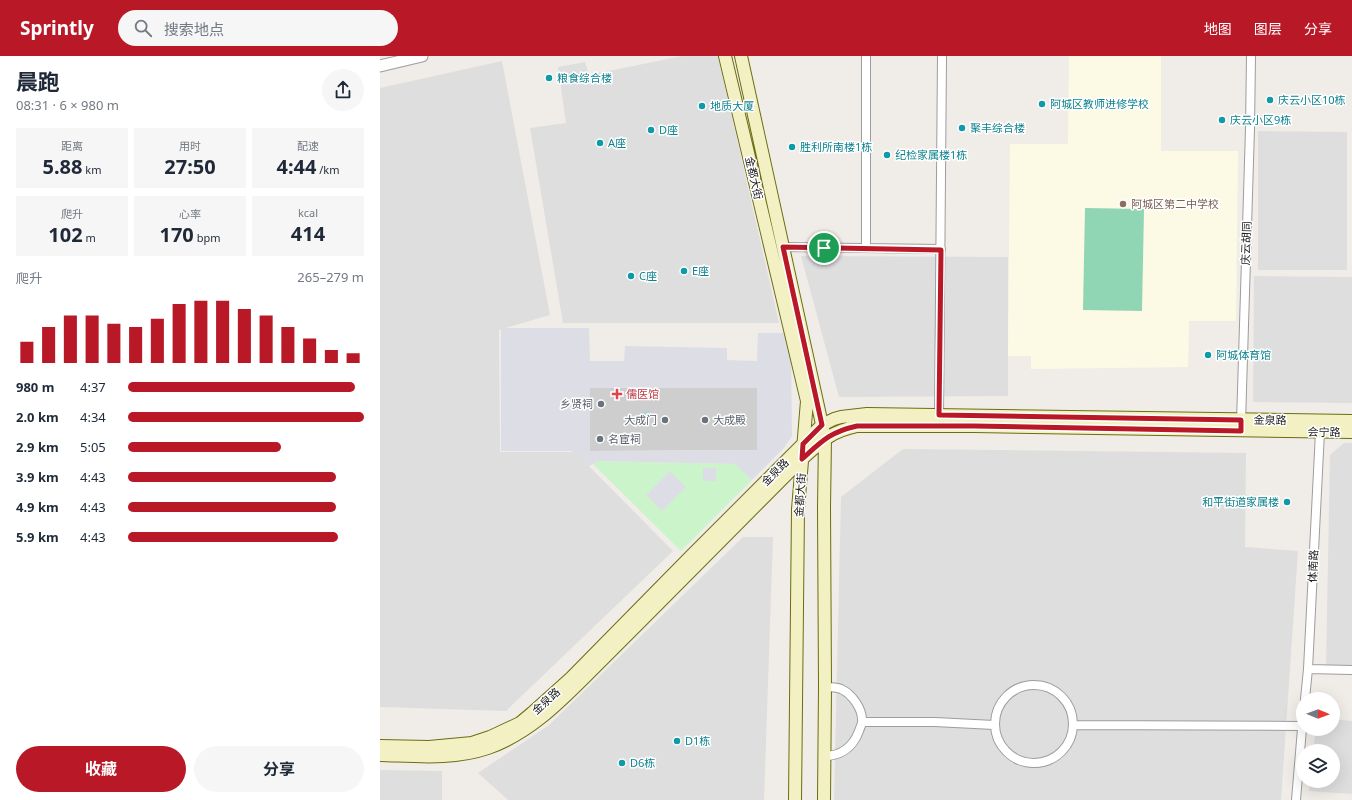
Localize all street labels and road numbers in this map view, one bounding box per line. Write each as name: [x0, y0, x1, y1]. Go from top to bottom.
street label: 金都大街: [742, 155, 767, 201]
street label: 庆云胡同: [1237, 221, 1254, 265]
street label: 金泉路: [1253, 412, 1287, 427]
street label: 会宁路: [1307, 424, 1341, 439]
street label: 金泉路: [758, 455, 792, 489]
street label: 金都大街: [790, 472, 809, 517]
street label: 体南路: [1304, 549, 1321, 583]
street label: 金泉路: [528, 684, 563, 717]

